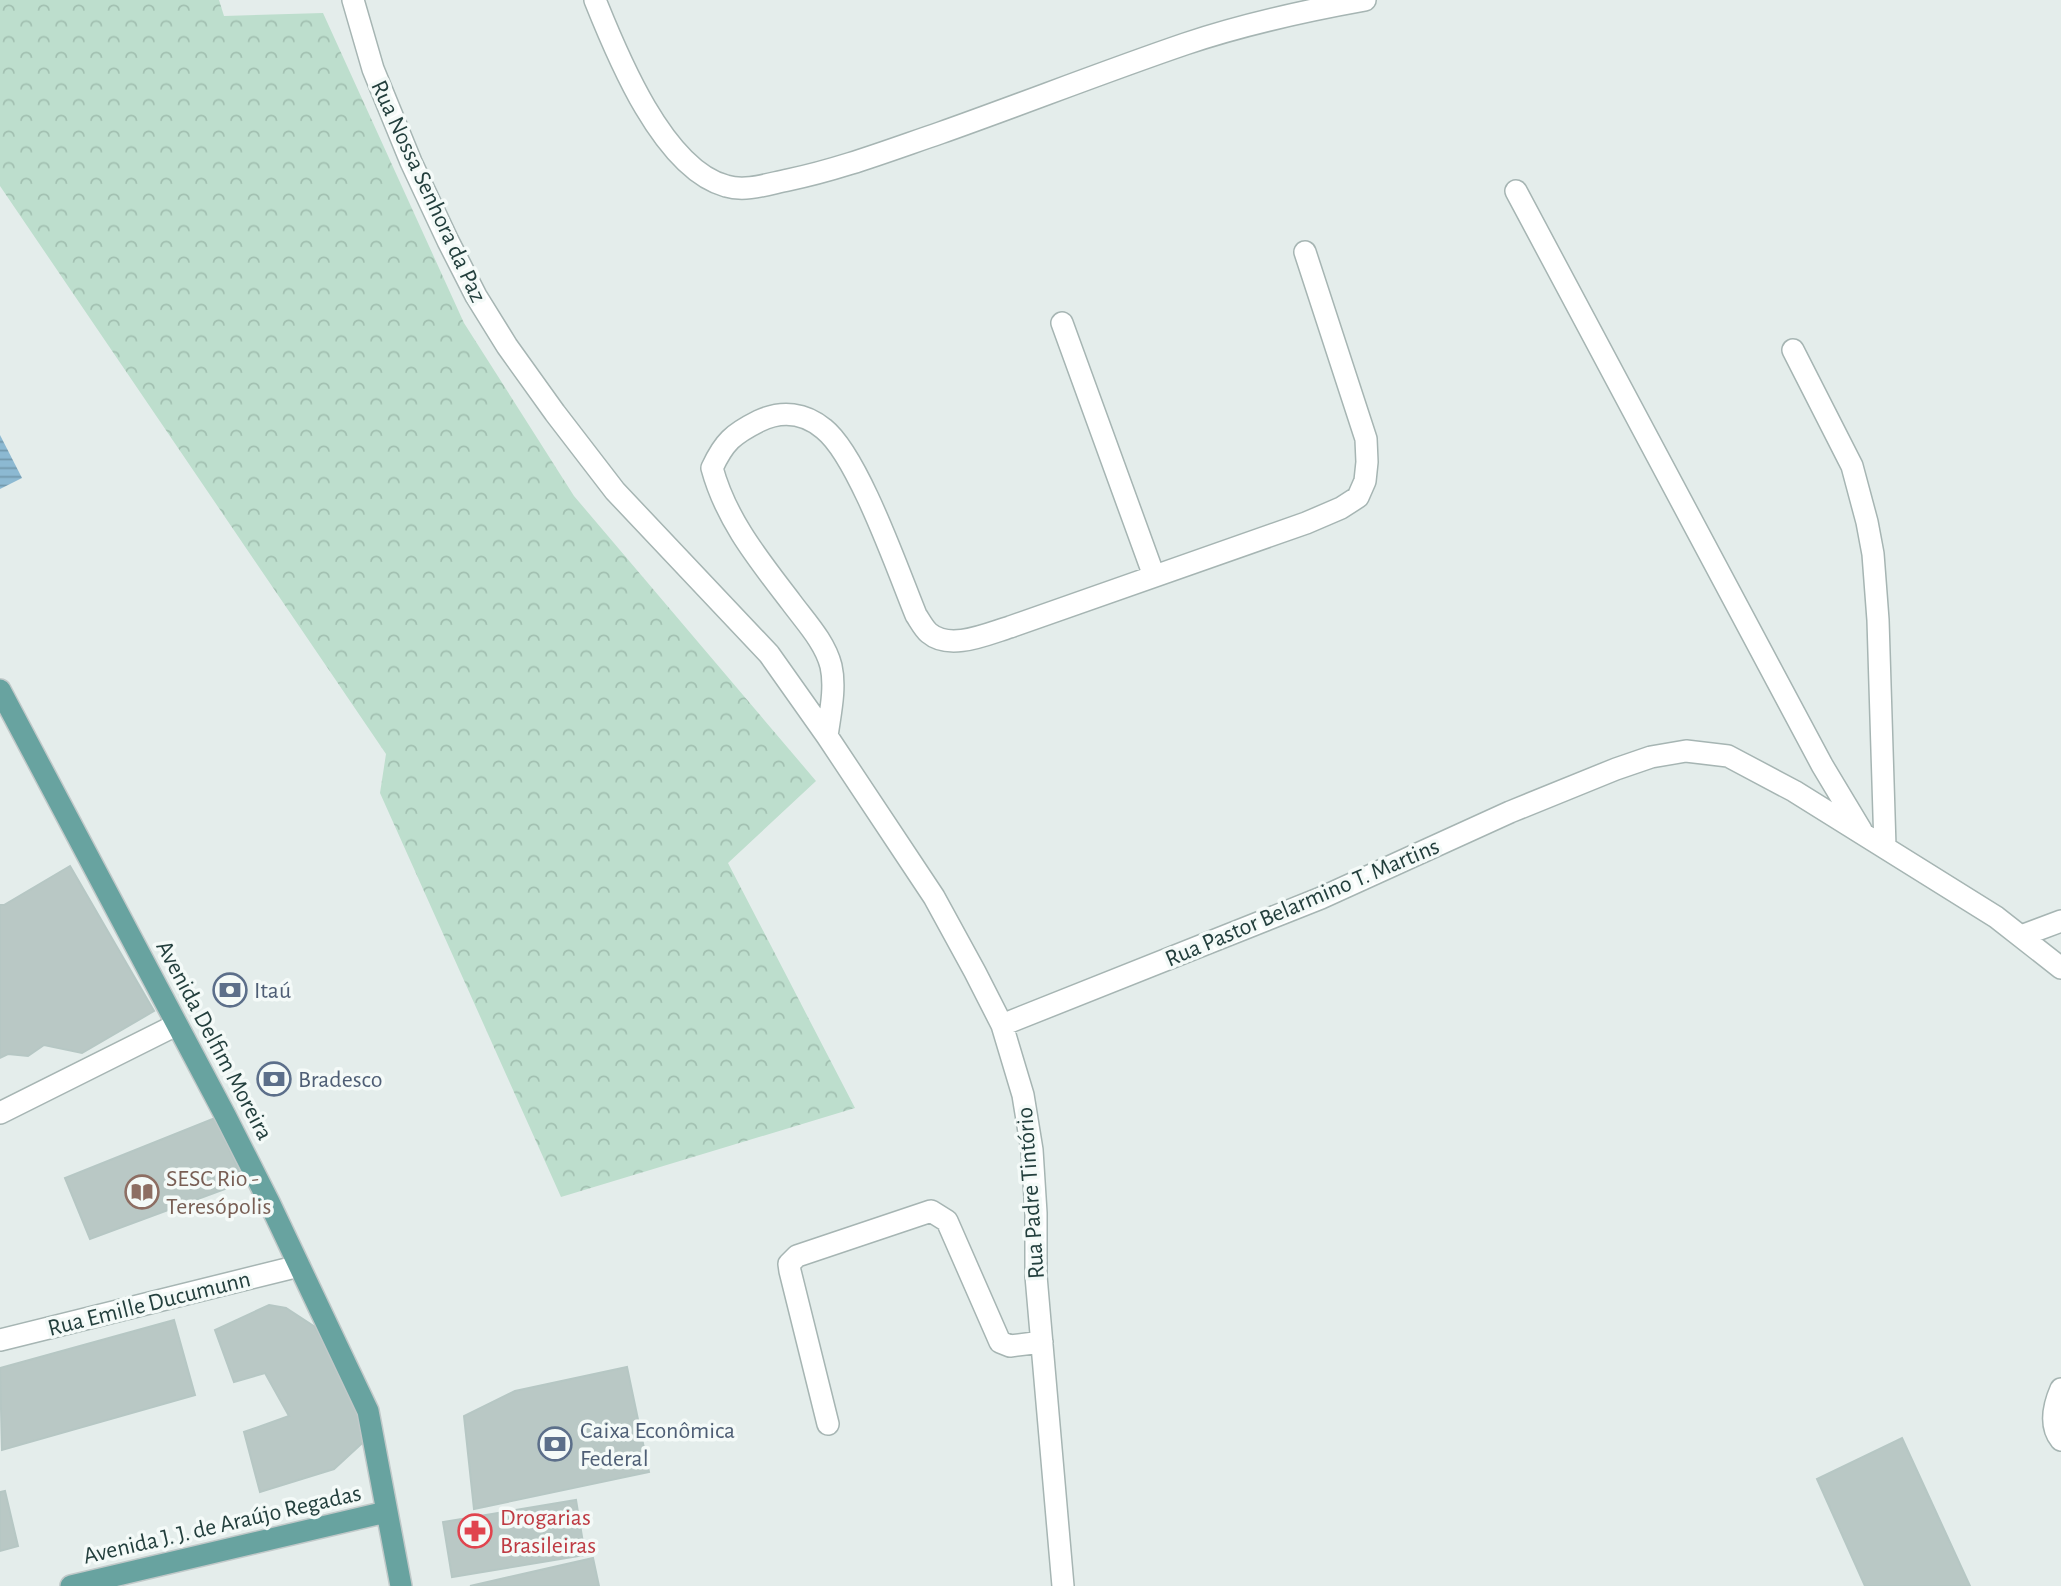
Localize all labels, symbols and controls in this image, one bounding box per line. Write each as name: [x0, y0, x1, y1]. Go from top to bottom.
street label: Rua Nossa Senhora da Paz: [366, 77, 490, 306]
street label: Rua Pastor Belarmino T. Martins: [1162, 834, 1443, 972]
street label: Avenida Delfim Moreira: [151, 937, 277, 1144]
bank icon: Itaú: [211, 971, 249, 1009]
place label: Itaú: [254, 979, 291, 1003]
bank icon: Bradesco: [255, 1060, 293, 1098]
place label: Bradesco: [298, 1068, 383, 1092]
street label: Rua Padre Tintório: [1013, 1106, 1049, 1280]
place label: SESC Rio - Teresópolis: [166, 1167, 271, 1219]
library icon: SESC Rio - Teresópolis: [123, 1173, 161, 1211]
street label: Rua Emille Ducumunn: [45, 1267, 253, 1341]
place label: Caixa Econômica Federal: [580, 1419, 735, 1471]
bank icon: Caixa Econômica Federal: [536, 1425, 574, 1463]
street label: Avenida J. J. de Araújo Regadas: [81, 1481, 364, 1569]
place label: Drogarias Brasileiras: [500, 1506, 596, 1558]
pharmacy icon: Drogarias Brasileiras: [456, 1512, 494, 1550]

